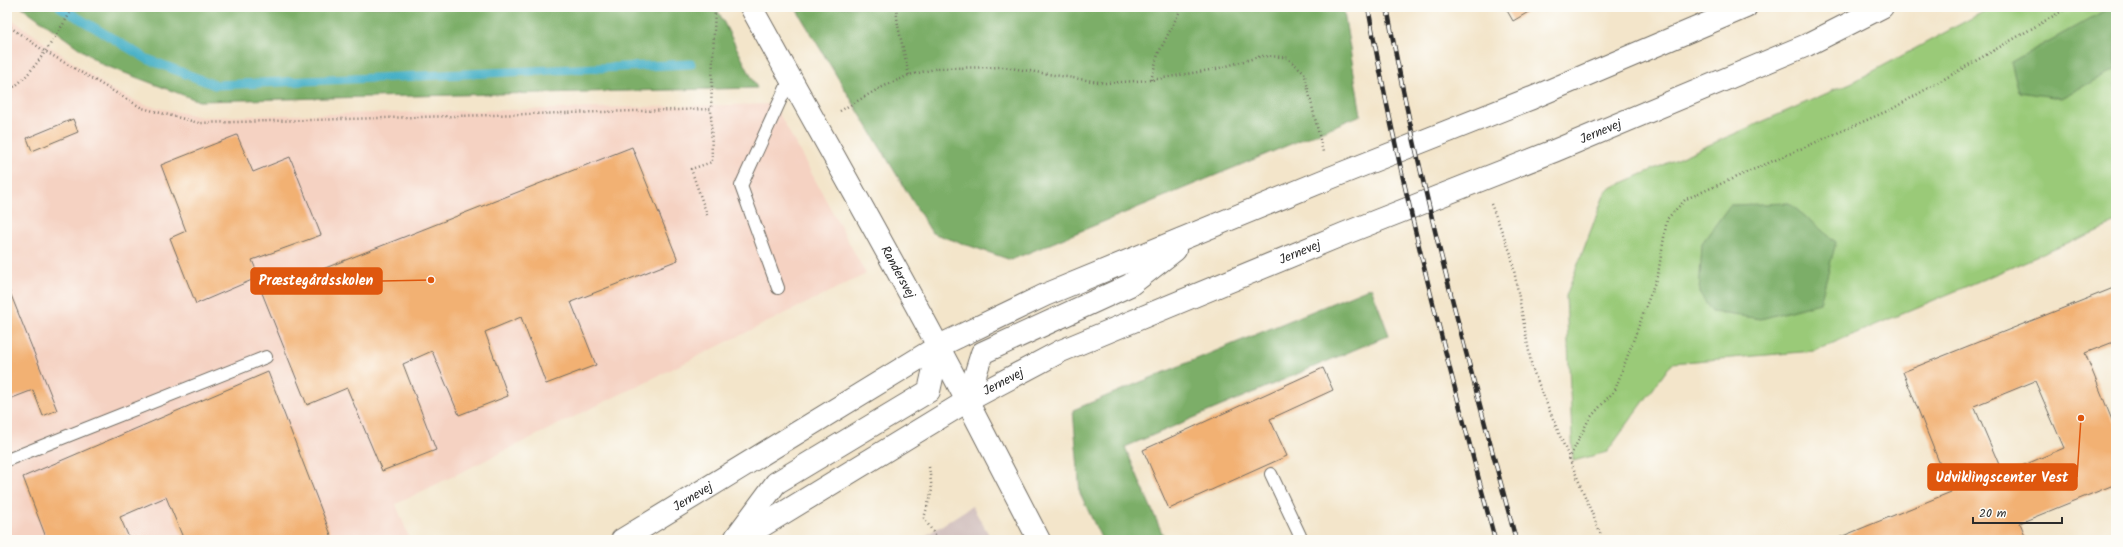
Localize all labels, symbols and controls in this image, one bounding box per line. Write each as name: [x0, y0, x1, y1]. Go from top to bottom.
street label: Jernevej: [1576, 113, 1625, 150]
street label: Jernevej: [1276, 234, 1325, 270]
street label: Randersvej: [875, 242, 921, 303]
callout: Præstegårdsskolen: [251, 268, 382, 294]
text: Præstegårdsskolen: [259, 270, 373, 292]
street label: Jernevej: [979, 362, 1028, 401]
callout: Udviklingscenter Vest: [1928, 464, 2077, 490]
text: Udviklingscenter Vest: [1936, 467, 2069, 489]
street label: Jernevej: [669, 476, 718, 517]
scale bar: [1973, 499, 2062, 525]
text: 20 m: [1979, 504, 2007, 523]

